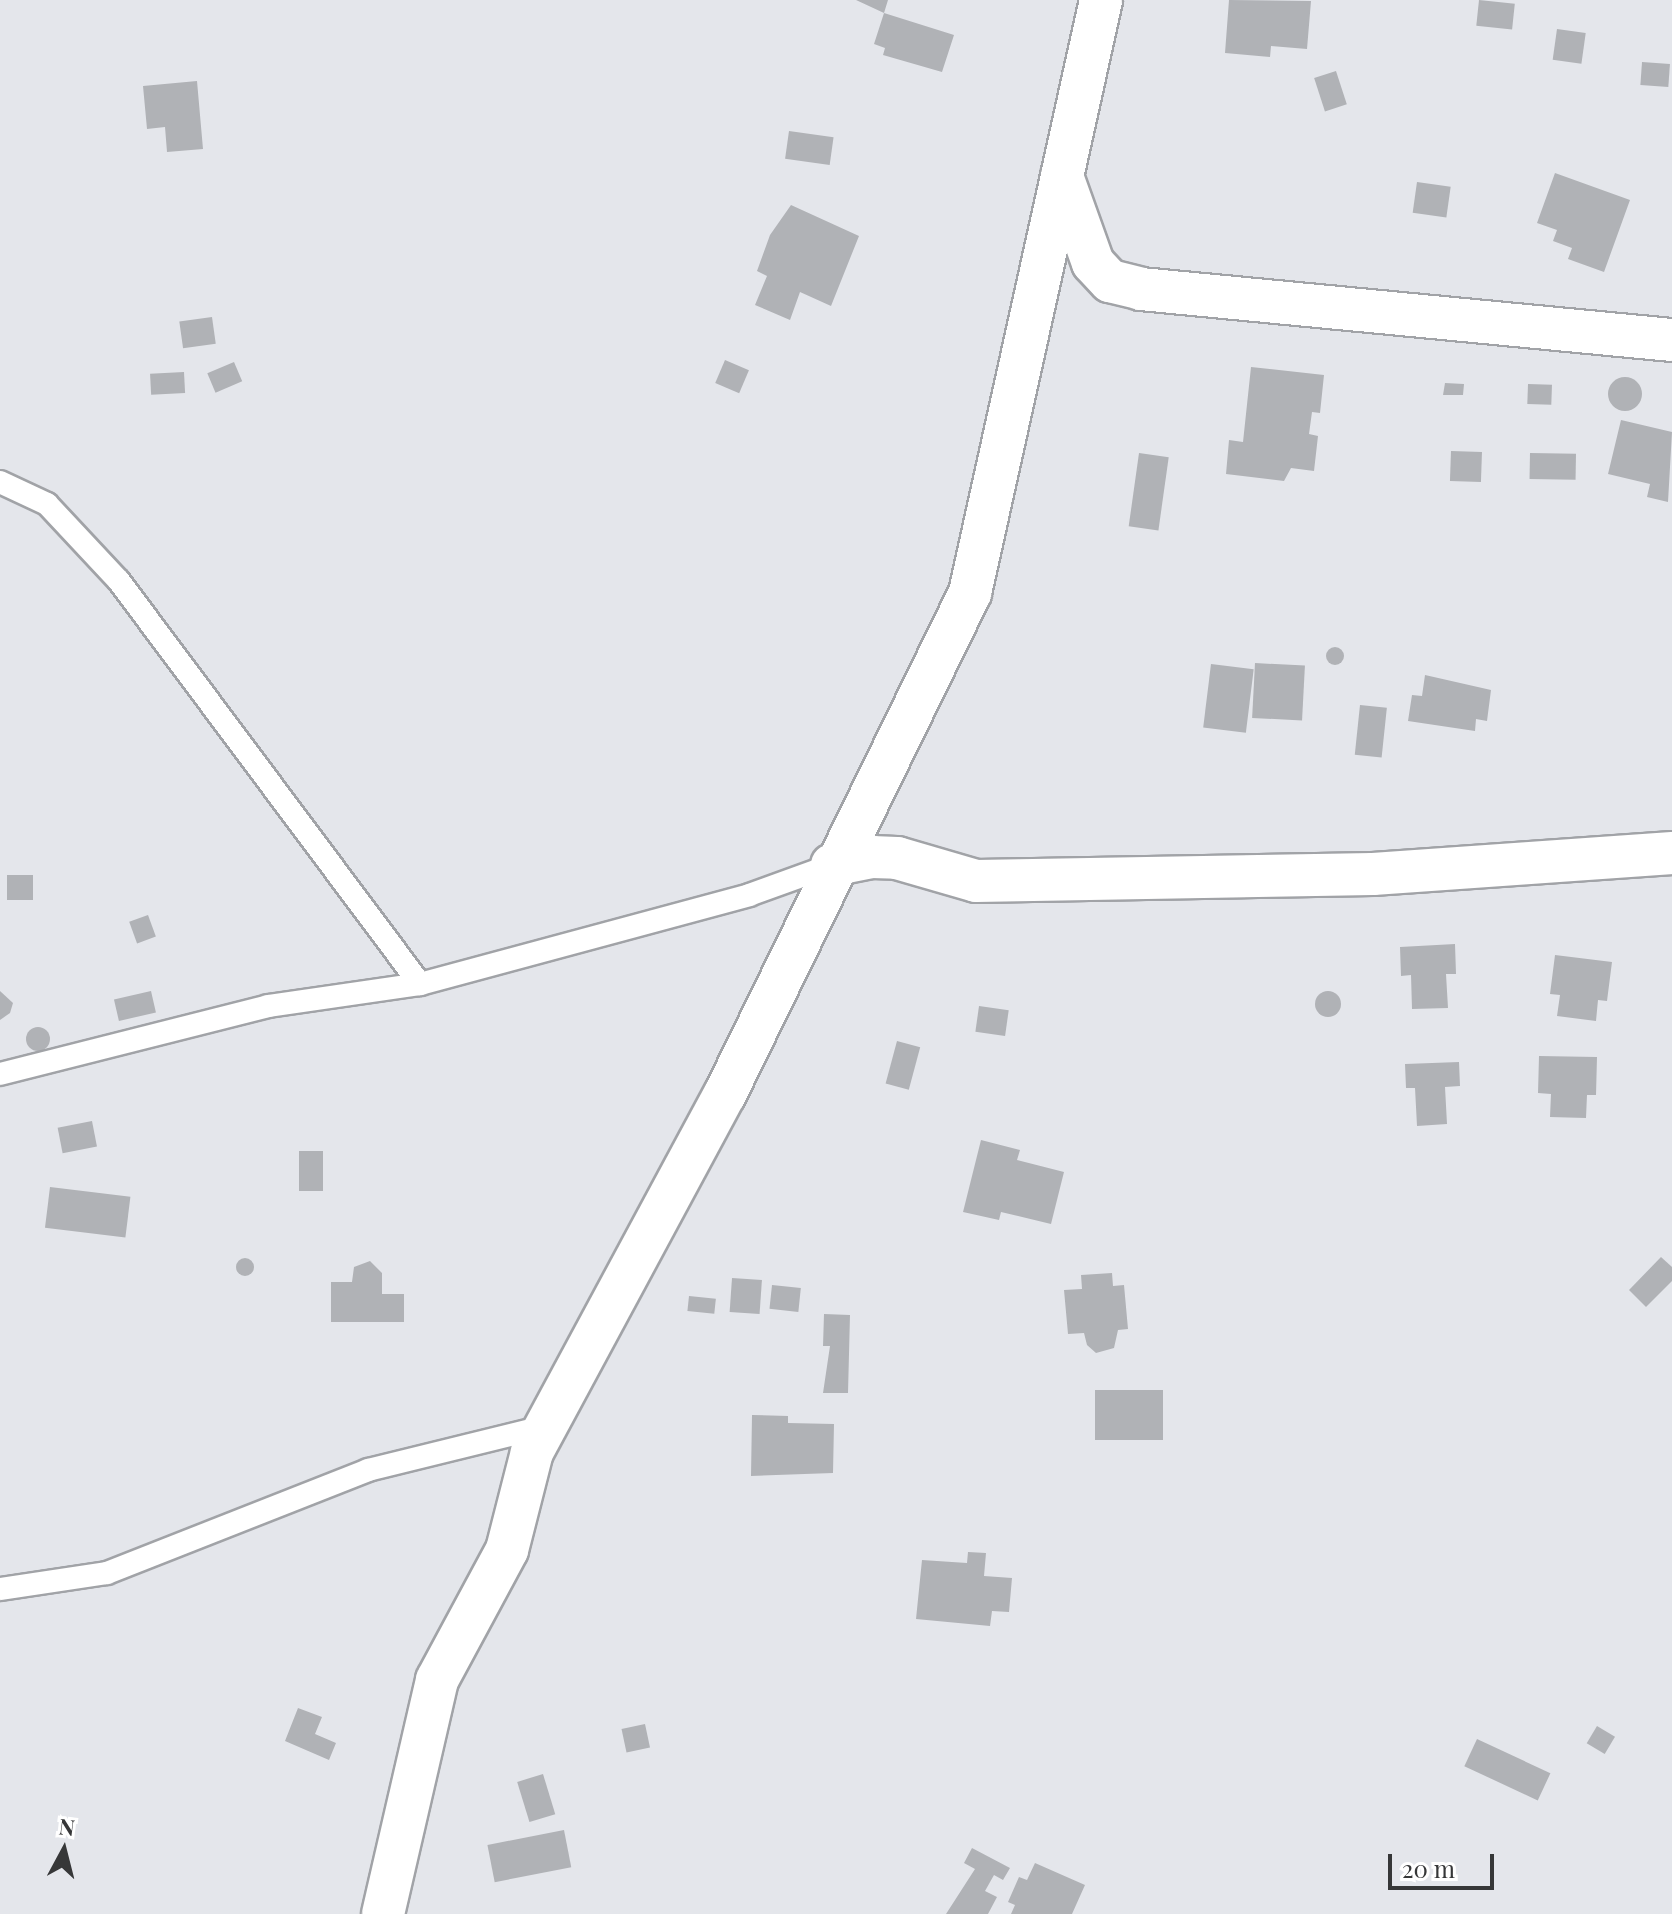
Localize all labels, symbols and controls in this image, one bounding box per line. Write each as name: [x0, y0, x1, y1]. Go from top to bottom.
north arrow: [24, 1810, 104, 1890]
text: N: [57, 1810, 77, 1842]
scale bar: [1392, 1838, 1498, 1888]
text: 20 m: [1402, 1852, 1455, 1884]

